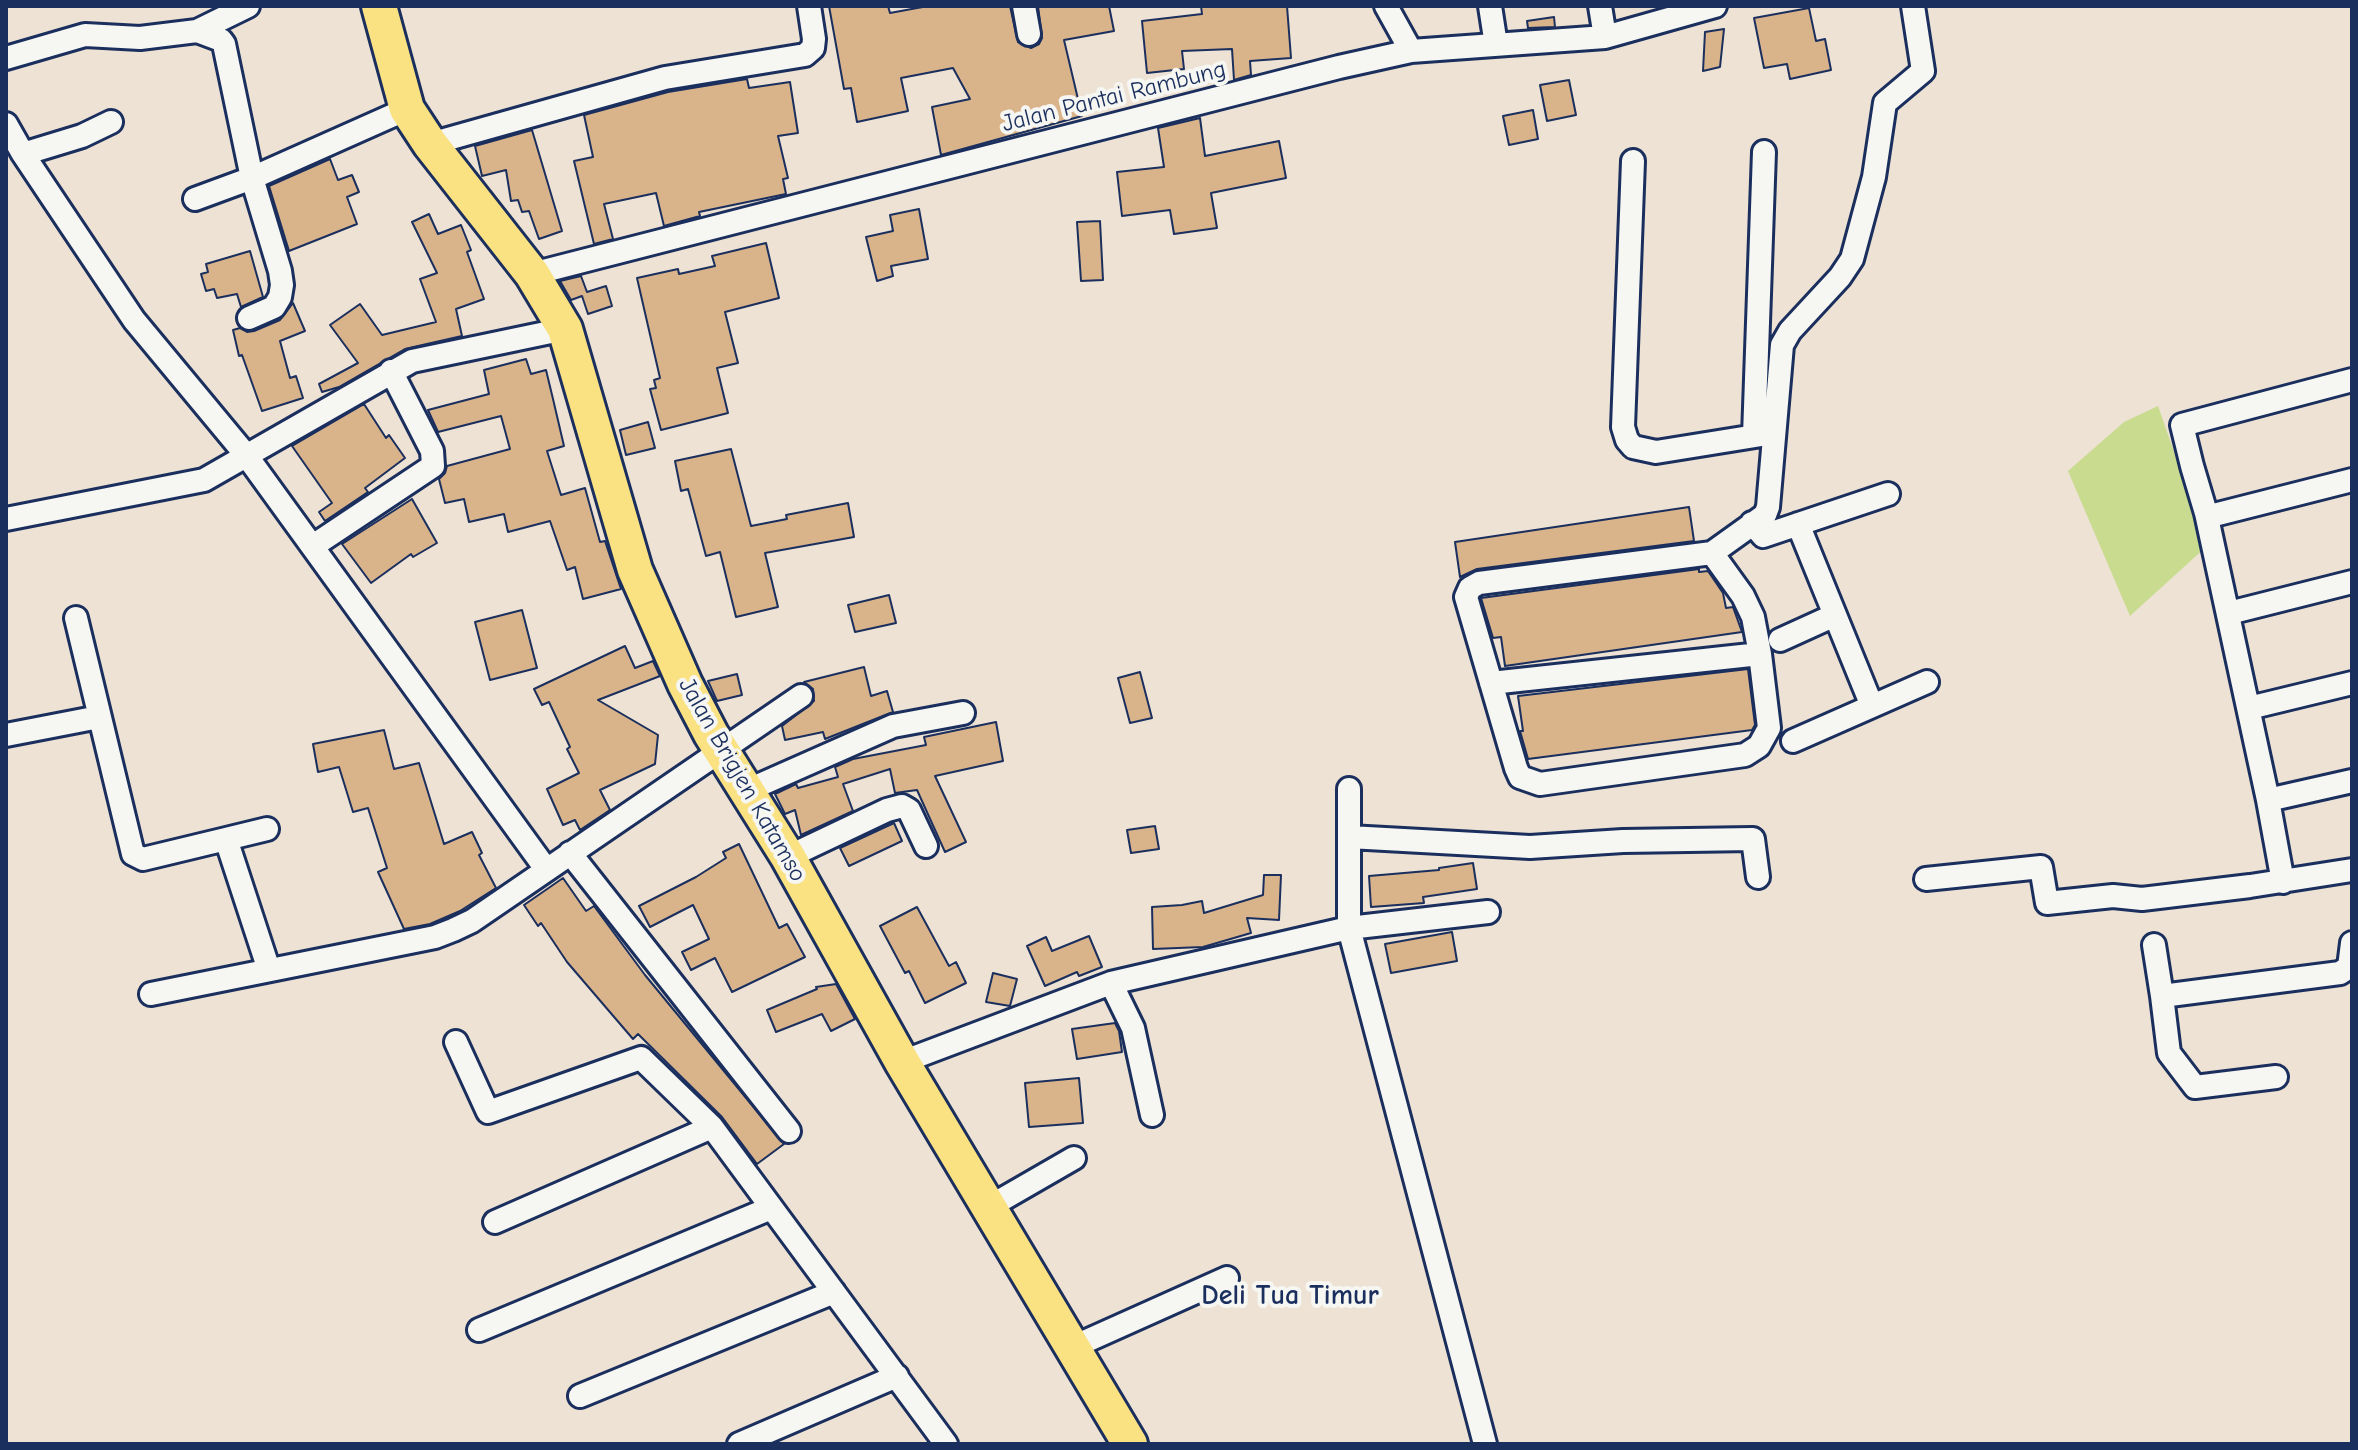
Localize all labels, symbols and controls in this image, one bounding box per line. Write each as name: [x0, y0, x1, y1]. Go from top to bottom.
street label: Jalan Pantai Rambung: [999, 55, 1229, 139]
street label: Jalan Brigjen Katamso: [672, 673, 812, 887]
district label: Deli Tua Timur: [1201, 1279, 1379, 1313]

